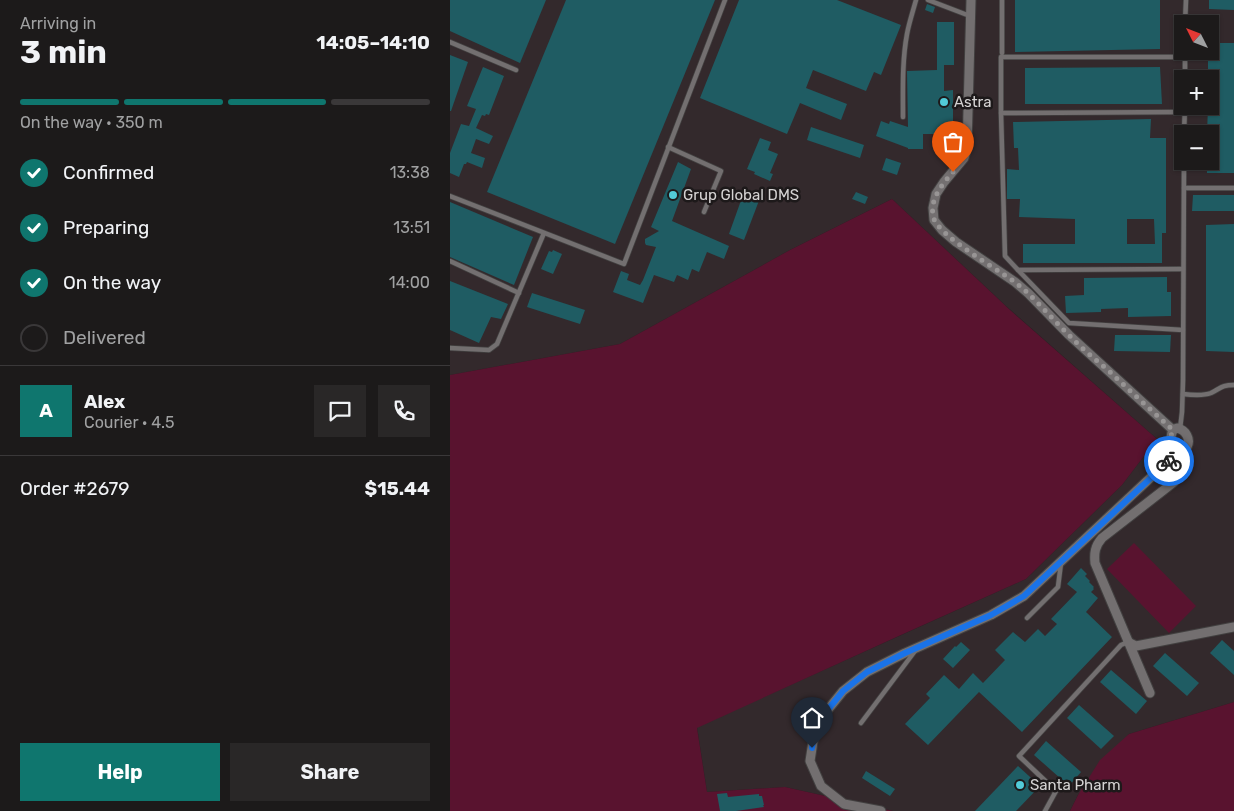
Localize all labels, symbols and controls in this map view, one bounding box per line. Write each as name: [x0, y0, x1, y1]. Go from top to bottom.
text: Arriving in: [20, 14, 96, 33]
north arrow: [1174, 15, 1219, 60]
map controls: [1174, 15, 1219, 170]
text: 14:05–14:10: [316, 31, 430, 54]
text: 3 min: [20, 33, 107, 71]
button: +: [1174, 70, 1219, 115]
place label: Astra: [954, 93, 991, 111]
marker: Astra: [938, 96, 950, 108]
text: On the way · 350 m: [20, 113, 163, 132]
pin: [932, 121, 974, 172]
button: −: [1174, 125, 1219, 170]
icon: bag: [939, 128, 967, 156]
icon: check: [20, 159, 48, 187]
text: Confirmed: [63, 161, 154, 184]
text: 13:38: [390, 163, 430, 182]
place label: Grup Global DMS: [683, 186, 799, 204]
marker: Grup Global DMS: [667, 189, 679, 201]
icon: check: [20, 214, 48, 242]
text: Preparing: [63, 216, 149, 239]
text: 13:51: [393, 218, 430, 237]
icon: check: [20, 269, 48, 297]
text: On the way: [63, 271, 161, 294]
text: 14:00: [389, 273, 430, 292]
text: Delivered: [63, 326, 146, 349]
button: chat: [314, 385, 366, 437]
button: phone: [378, 385, 430, 437]
text: Alex: [84, 390, 125, 413]
text: A: [39, 399, 53, 422]
text: Courier · 4.5: [84, 413, 174, 432]
courier: [1144, 436, 1194, 486]
icon: bike: [1155, 447, 1183, 475]
text: Order #2679: [20, 477, 130, 500]
text: $15.44: [364, 477, 430, 500]
pin: [791, 697, 833, 748]
icon: home: [798, 704, 826, 732]
button: Help: [20, 743, 220, 801]
button: Share: [230, 743, 430, 801]
place label: Santa Pharm: [1030, 776, 1121, 794]
marker: Santa Pharm: [1014, 779, 1026, 791]

